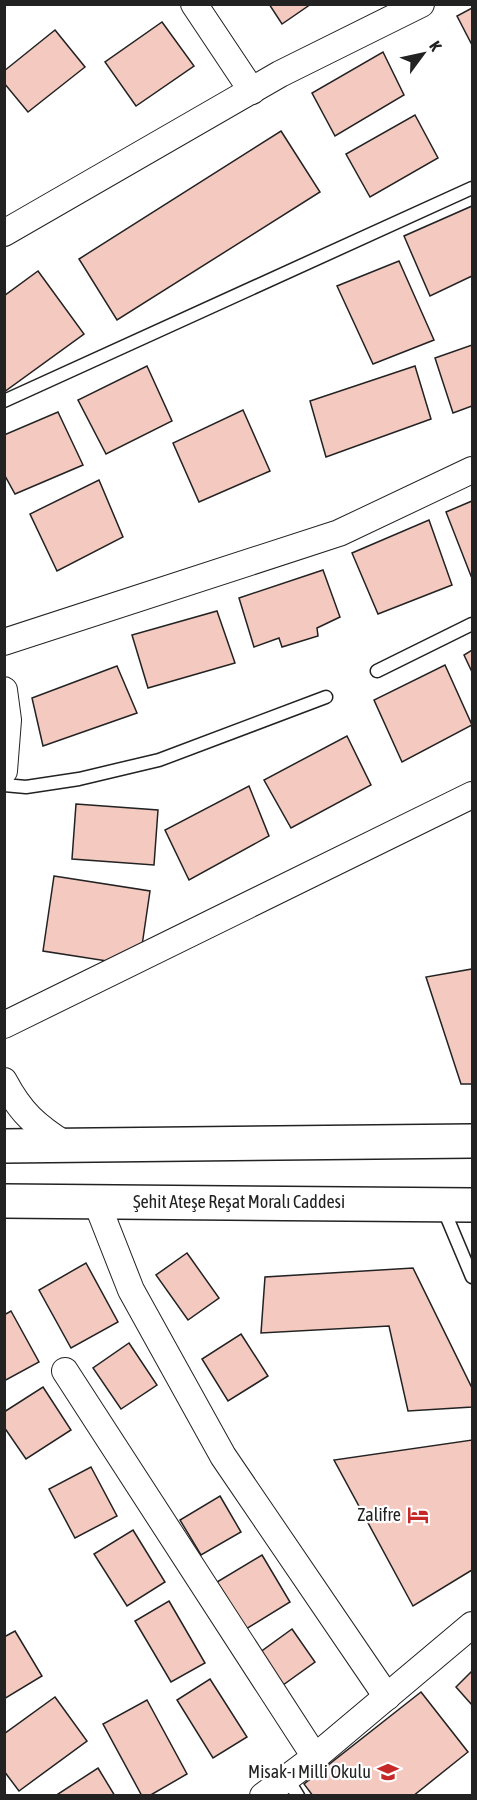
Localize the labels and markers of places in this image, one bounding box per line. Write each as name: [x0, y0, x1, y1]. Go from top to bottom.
hotel icon: Zalifre: [406, 1503, 430, 1527]
place label: Zalifre: [357, 1504, 401, 1525]
school or university icon: Misak-ı Milli Okulu: [376, 1760, 400, 1784]
place label: Misak-ı Milli Okulu: [248, 1761, 371, 1782]

